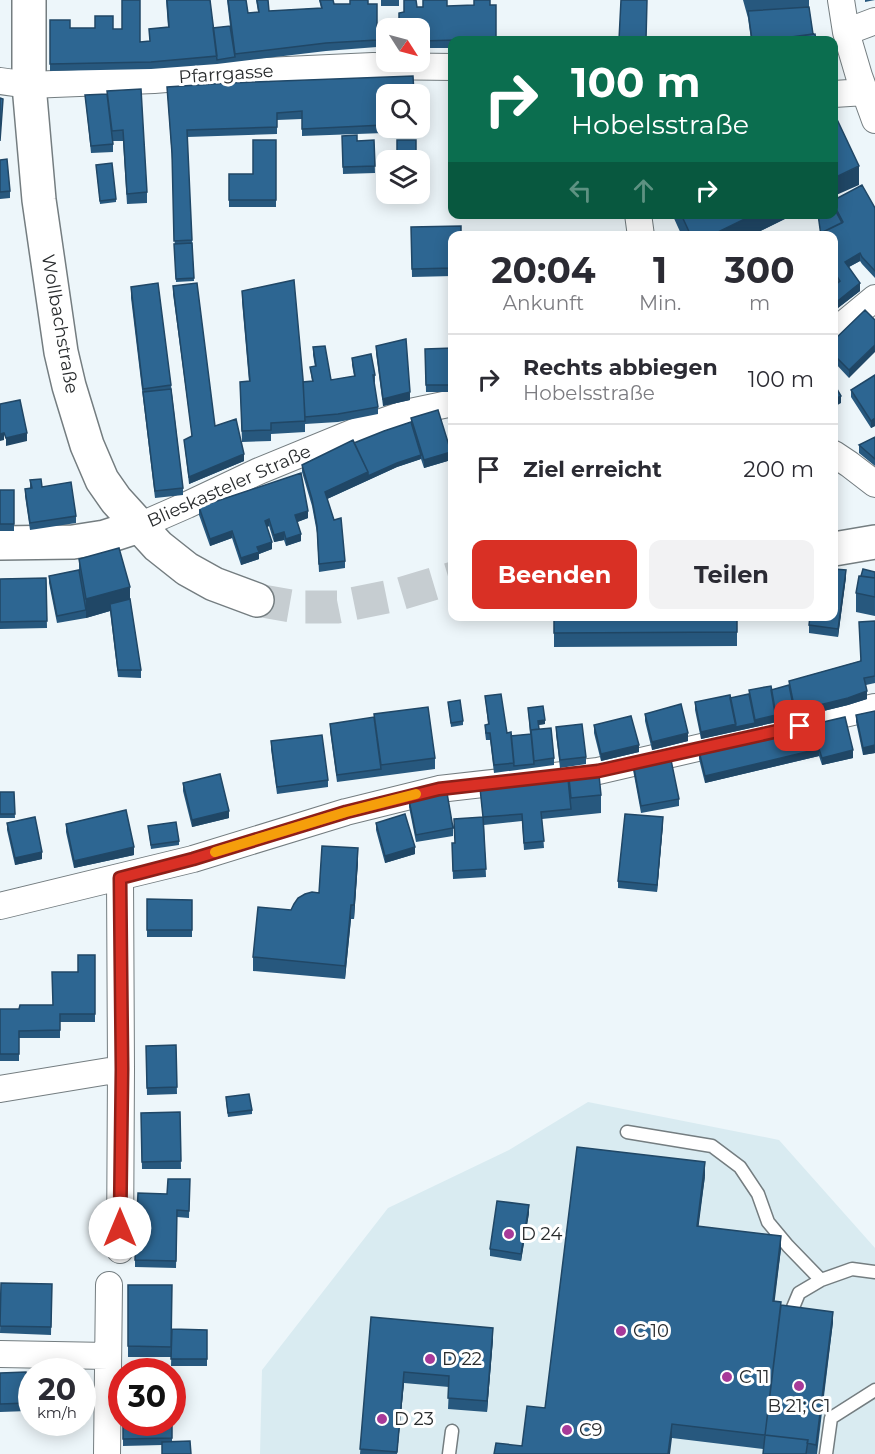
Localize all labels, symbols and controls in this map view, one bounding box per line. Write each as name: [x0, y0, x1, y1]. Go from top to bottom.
north arrow: [376, 18, 430, 72]
map controls: [376, 18, 430, 204]
text: 100 m: [571, 56, 700, 108]
street label: Pfarrgasse: [178, 60, 274, 88]
icon: right: [472, 60, 550, 138]
button: search: [376, 84, 430, 138]
text: Hobelsstraße: [571, 108, 749, 141]
button: layers: [376, 150, 430, 204]
icon: left: [564, 174, 597, 207]
icon: ahead: [627, 174, 660, 207]
icon: right: [690, 174, 723, 207]
text: 20:04: [491, 248, 596, 292]
text: 1: [653, 248, 667, 292]
text: 300: [724, 248, 795, 292]
street label: Wollbachstraße: [37, 253, 83, 395]
text: Ankunft: [503, 291, 584, 315]
text: Min.: [639, 291, 681, 315]
text: m: [749, 291, 770, 315]
text: Rechts abbiegen: [523, 354, 718, 381]
icon: right: [472, 363, 505, 396]
text: 100 m: [748, 366, 814, 393]
text: Hobelsstraße: [523, 381, 655, 405]
street label: Blieskasteler Straße: [144, 440, 314, 532]
icon: arrive: [472, 453, 505, 486]
text: Ziel erreicht: [523, 456, 662, 483]
text: 200 m: [743, 456, 814, 483]
button: Beenden: [472, 540, 637, 609]
button: Teilen: [649, 540, 814, 609]
pin: [774, 700, 825, 751]
icon: arrive: [783, 709, 816, 742]
position arrow: [88, 1196, 152, 1260]
place label: D 24: [521, 1223, 562, 1245]
marker: D 24: [502, 1227, 516, 1241]
place label: C 10: [633, 1320, 669, 1342]
marker: C 10: [614, 1324, 628, 1338]
place label: D 22: [442, 1348, 482, 1370]
marker: D 22: [423, 1352, 437, 1366]
speed limit sign: 30: [108, 1358, 186, 1436]
place label: C 11: [739, 1366, 769, 1388]
marker: C 11: [720, 1370, 734, 1384]
text: 20: [38, 1371, 76, 1408]
marker: B 21; C1: [792, 1379, 806, 1393]
place label: B 21; C1: [768, 1395, 830, 1417]
text: km/h: [37, 1403, 77, 1422]
place label: D 23: [394, 1408, 434, 1430]
marker: D 23: [375, 1412, 389, 1426]
place label: C9: [579, 1419, 603, 1441]
marker: C9: [560, 1423, 574, 1437]

